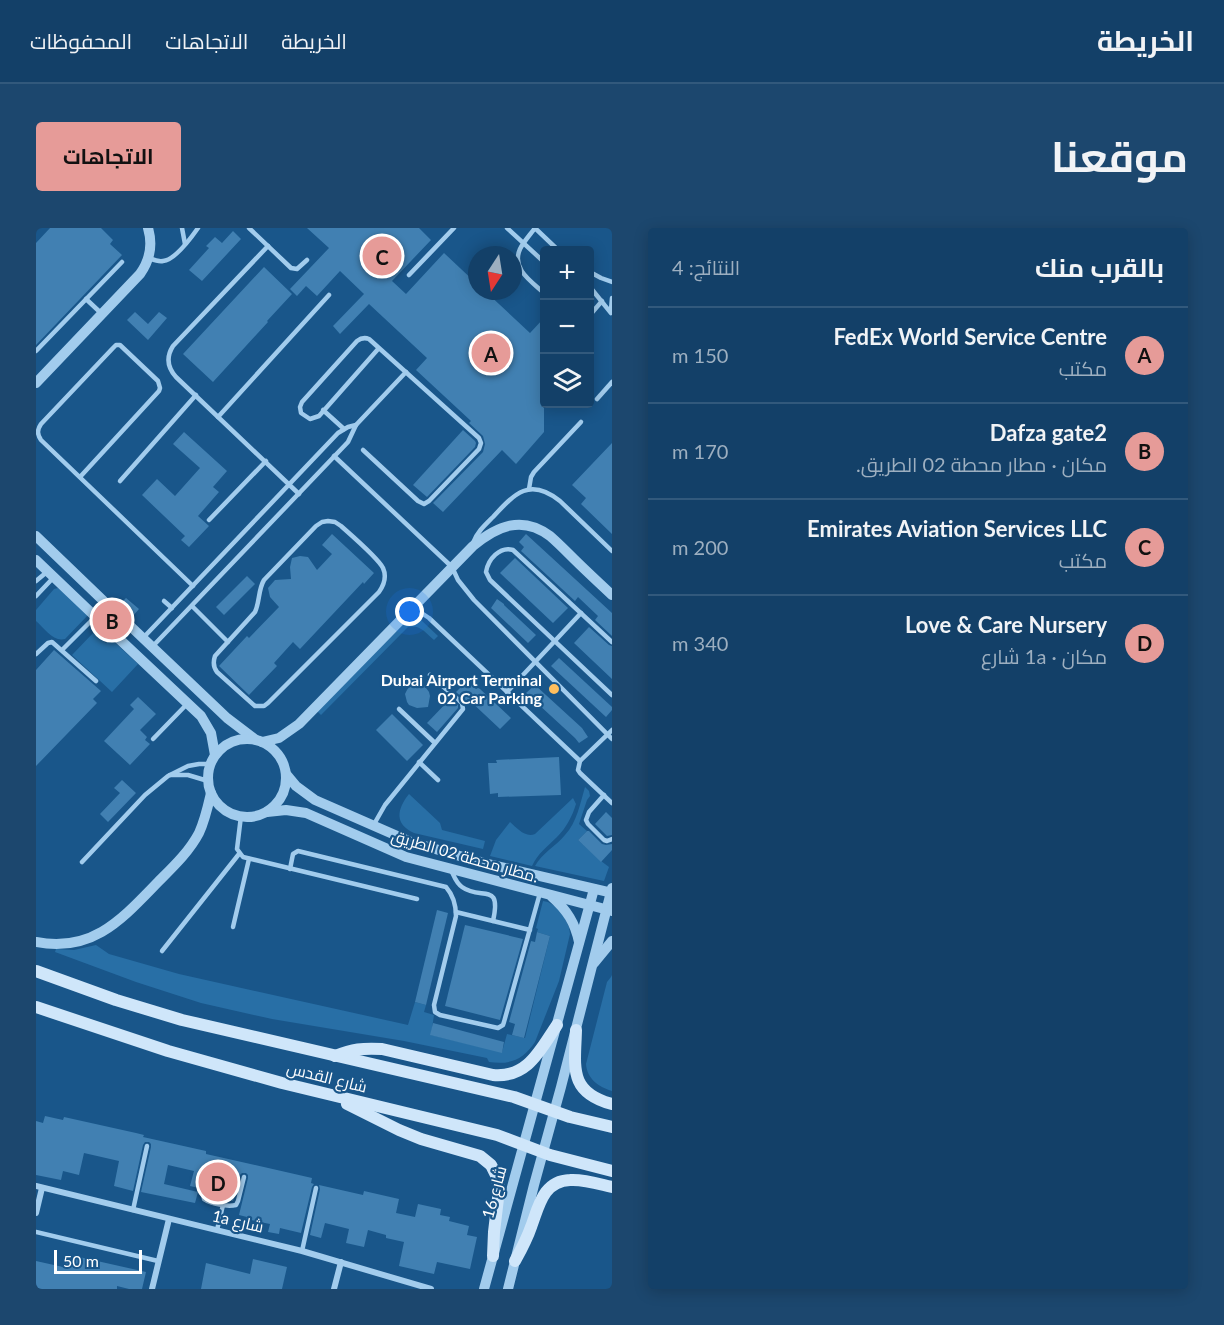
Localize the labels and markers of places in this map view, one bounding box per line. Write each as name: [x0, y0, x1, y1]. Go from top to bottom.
pin: C: [362, 234, 402, 279]
pin: A: [472, 330, 510, 376]
pin: B: [92, 598, 132, 642]
place label: Dubai Airport Terminal 02 Car Parking: [381, 670, 543, 707]
marker: Dubai Airport Terminal 02 Car Parking: [547, 682, 561, 696]
pin: D: [198, 1160, 237, 1204]

